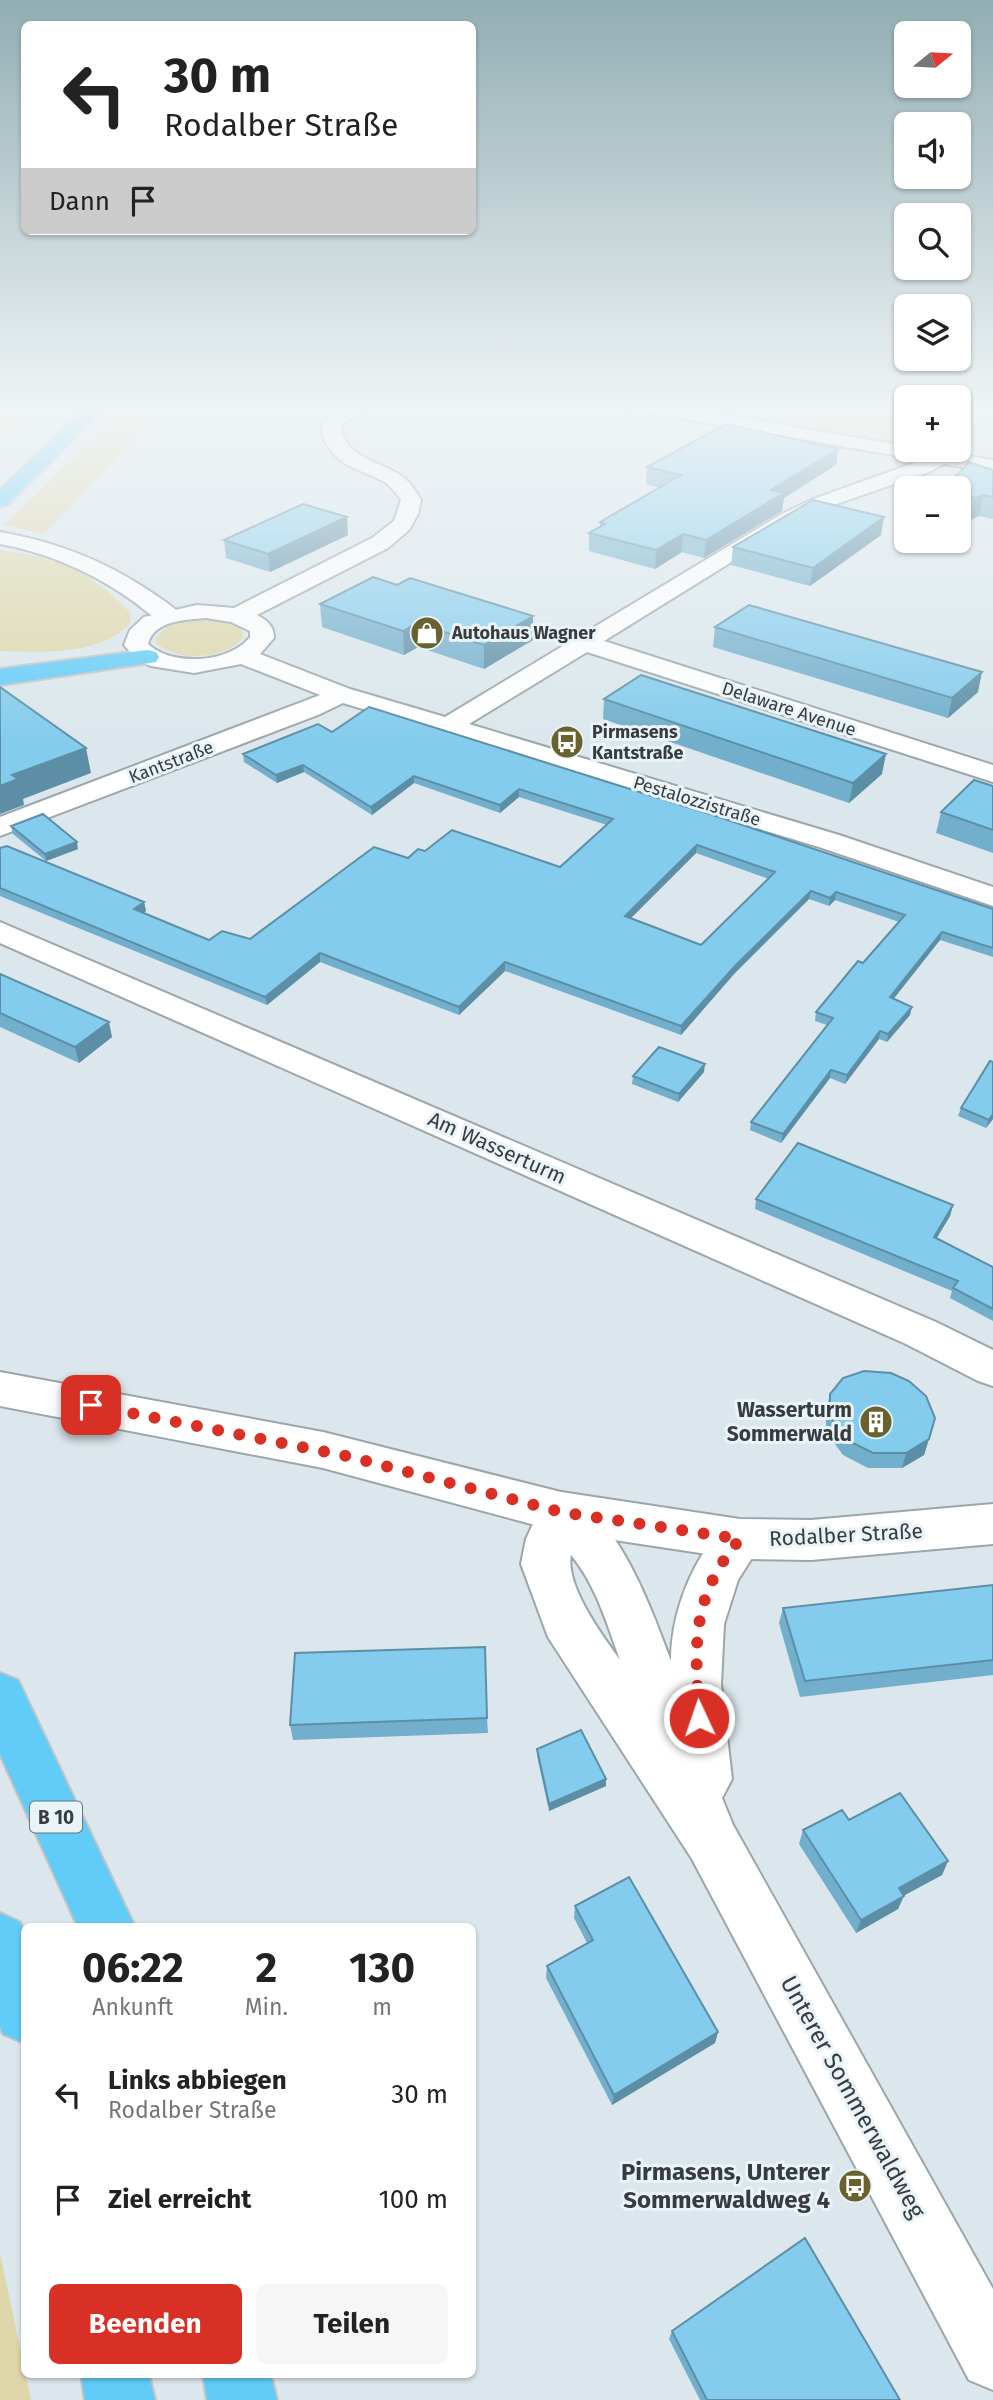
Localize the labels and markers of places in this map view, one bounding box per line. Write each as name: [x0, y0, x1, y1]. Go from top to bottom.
shop icon: Autohaus Wagner: [408, 614, 446, 652]
place label: Autohaus Wagner: [451, 622, 596, 644]
place label: Pirmasens Kantstraße: [592, 721, 683, 764]
bus stop icon: Pirmasens Kantstraße: [548, 723, 586, 761]
pin: [61, 1375, 121, 1435]
place label: Wasserturm Sommerwald: [727, 1397, 852, 1447]
building icon: Wasserturm Sommerwald: [857, 1403, 895, 1441]
place label: Pirmasens, Unterer Sommerwaldweg 4: [621, 2158, 830, 2214]
bus stop icon: Pirmasens, Unterer Sommerwaldweg 4: [836, 2167, 874, 2205]

